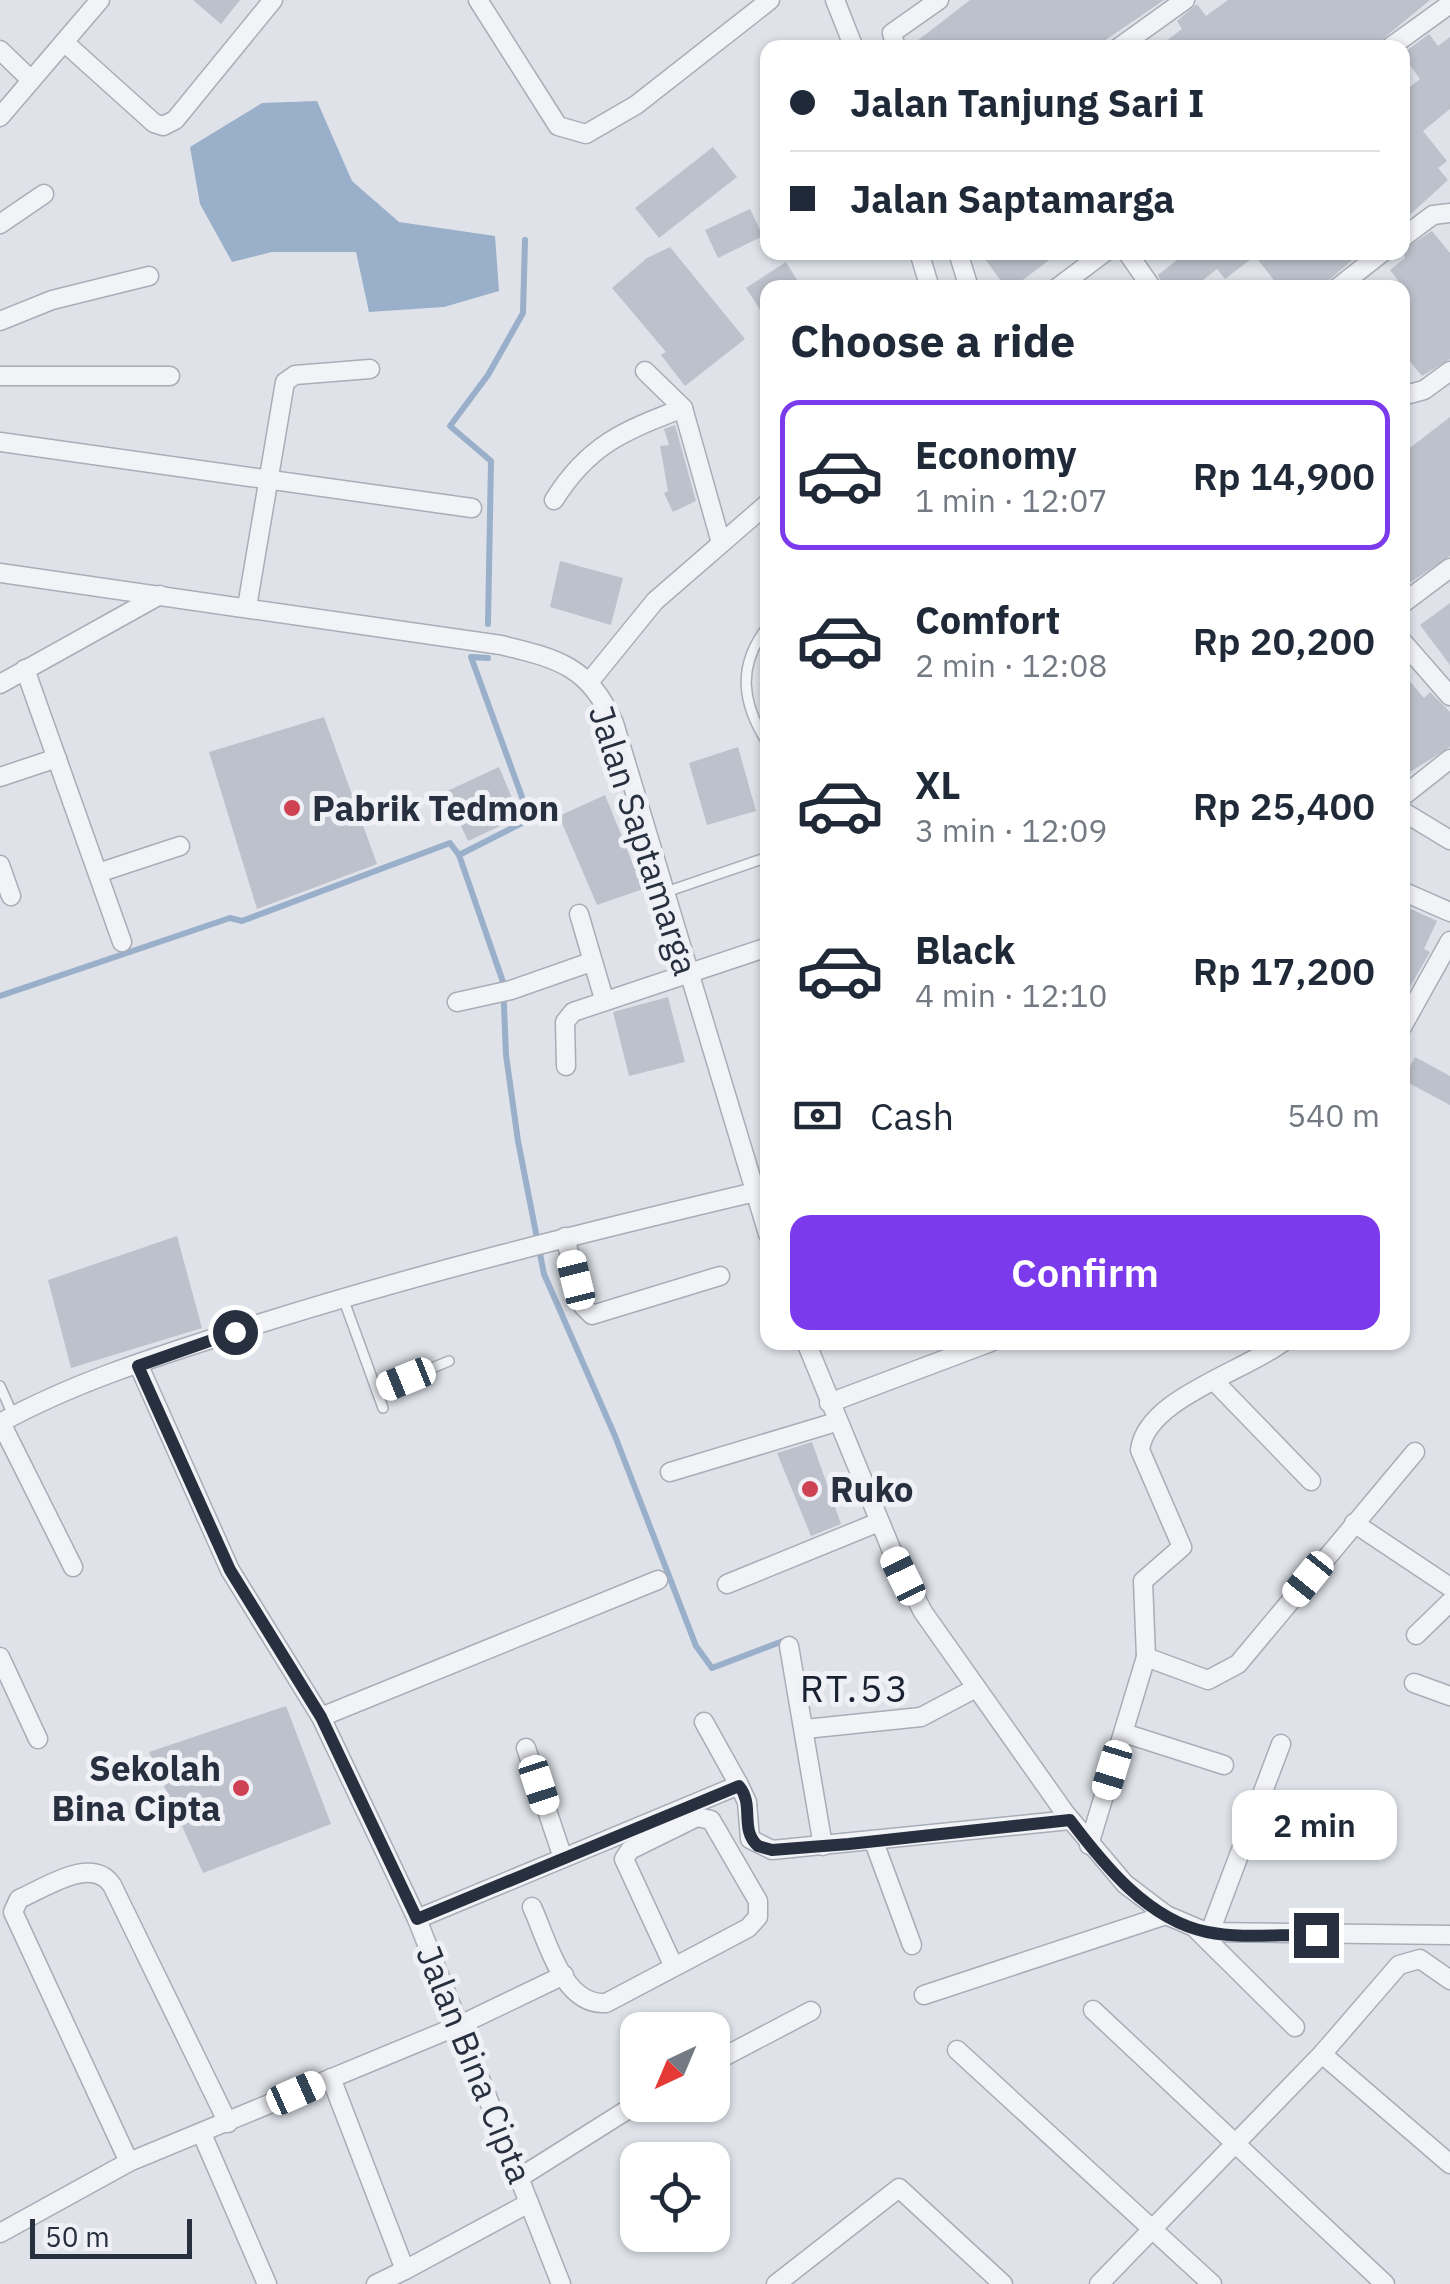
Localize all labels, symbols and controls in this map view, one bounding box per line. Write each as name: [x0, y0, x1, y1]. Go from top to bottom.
text: Jalan Tanjung Sari I: [850, 78, 1204, 127]
text: Jalan Saptamarga: [850, 174, 1175, 223]
text: Choose a ride: [790, 311, 1075, 369]
icon: car: [795, 430, 885, 520]
text: Economy: [915, 430, 1077, 479]
text: Rp 14,900: [1193, 451, 1375, 500]
text: 1 min · 12:07: [915, 479, 1108, 521]
icon: car: [795, 595, 885, 685]
text: Comfort: [915, 595, 1060, 644]
text: Rp 20,200: [1193, 616, 1375, 665]
text: 2 min · 12:08: [915, 644, 1108, 686]
street label: Jalan Saptamarga: [579, 699, 709, 981]
icon: car: [795, 760, 885, 850]
text: XL: [915, 760, 961, 809]
text: Rp 25,400: [1193, 781, 1375, 830]
place label: Pabrik Tedmon: [312, 785, 559, 831]
marker: Pabrik Tedmon: [281, 797, 303, 819]
text: 3 min · 12:09: [915, 809, 1108, 851]
icon: car: [795, 925, 885, 1015]
text: Black: [915, 925, 1015, 974]
text: Rp 17,200: [1193, 946, 1375, 995]
text: 4 min · 12:10: [915, 974, 1108, 1016]
icon: cash: [790, 1088, 845, 1143]
text: Cash: [870, 1091, 954, 1140]
text: 540 m: [1287, 1094, 1380, 1136]
button: Confirm: [790, 1215, 1380, 1330]
car: [554, 1247, 598, 1313]
route start: [213, 1310, 258, 1355]
car: [373, 1354, 439, 1404]
place label: Ruko: [830, 1466, 913, 1512]
marker: Ruko: [799, 1478, 821, 1500]
car: [876, 1542, 930, 1610]
car: [1277, 1546, 1339, 1612]
district label: RT.53: [800, 1663, 910, 1712]
car: [1089, 1737, 1135, 1803]
place label: Sekolah Bina Cipta: [51, 1745, 221, 1831]
car: [515, 1752, 563, 1818]
marker: Sekolah Bina Cipta: [230, 1777, 252, 1799]
callout: 2 min: [1234, 1790, 1398, 1860]
text: 2 min: [1273, 1804, 1356, 1846]
route end: [1294, 1913, 1339, 1958]
street label: Jalan Bina Cipta: [406, 1938, 544, 2190]
north arrow: [620, 2012, 730, 2122]
map controls: [620, 2012, 730, 2252]
car: [262, 2067, 330, 2119]
button: locate: [620, 2142, 730, 2252]
scale bar: [30, 2214, 192, 2258]
text: 50 m: [45, 2218, 110, 2255]

